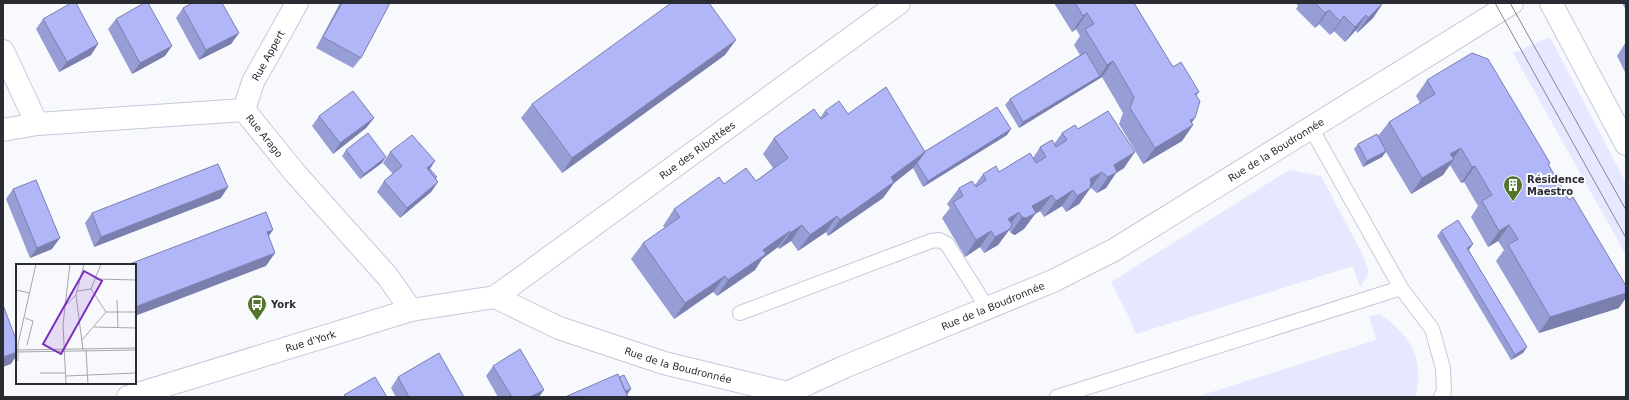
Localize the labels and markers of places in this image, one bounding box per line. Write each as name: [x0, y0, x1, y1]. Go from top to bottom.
building icon: Résidence Maestro: [1502, 174, 1524, 202]
place label: Résidence Maestro: [1527, 174, 1585, 197]
bus stop icon: York: [246, 293, 268, 321]
place label: York: [270, 299, 296, 310]

